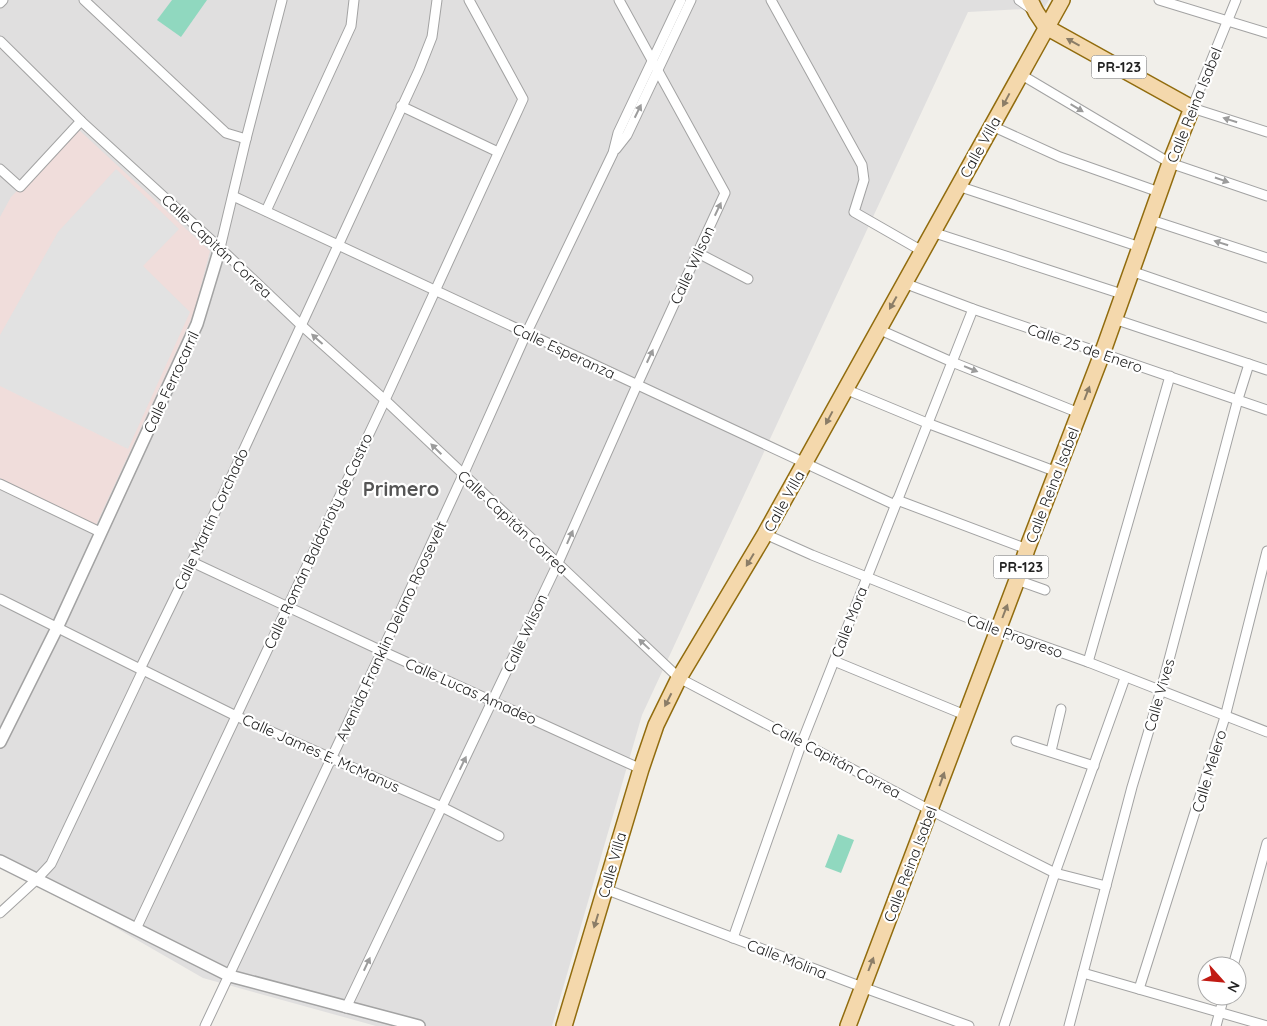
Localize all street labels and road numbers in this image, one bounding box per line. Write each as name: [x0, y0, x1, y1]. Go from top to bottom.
street label: Calle Reina Isabel: [1162, 45, 1226, 165]
road number: PR-123: [1092, 56, 1146, 78]
street label: Calle Villa: [955, 113, 1005, 181]
street label: Calle Capitán Correa: [158, 190, 276, 302]
street label: Calle Wilson: [666, 223, 718, 307]
street label: Calle Esperanza: [510, 319, 618, 383]
street label: Calle 25 de Enero: [1025, 319, 1145, 377]
street label: Calle Ferrocarril: [139, 328, 203, 436]
street label: Calle Reina Isabel: [1021, 424, 1083, 546]
street label: Calle Román Baldorioty de Castro: [260, 430, 376, 652]
street label: Calle Martín Corchado: [170, 445, 252, 593]
street label: Calle Capitán Correa: [454, 466, 572, 578]
street label: Calle Villa: [759, 467, 809, 535]
street label: Avenida Franklin Delano Roosevelt: [331, 518, 451, 744]
road number: PR-123: [994, 556, 1048, 578]
street label: Calle Mora: [827, 584, 871, 660]
street label: Calle Wilson: [499, 591, 551, 675]
street label: Calle Progreso: [964, 610, 1066, 662]
street label: Calle Lucas Amadeo: [402, 653, 540, 729]
street label: Calle Vives: [1140, 656, 1178, 734]
street label: Calle James E. McManus: [239, 710, 403, 796]
street label: Calle Capitán Correa: [768, 718, 904, 802]
street label: Calle Melero: [1187, 727, 1231, 815]
street label: Calle Reina Isabel: [879, 803, 941, 925]
street label: Calle Villa: [594, 830, 630, 900]
street label: Calle Molina: [744, 935, 830, 983]

